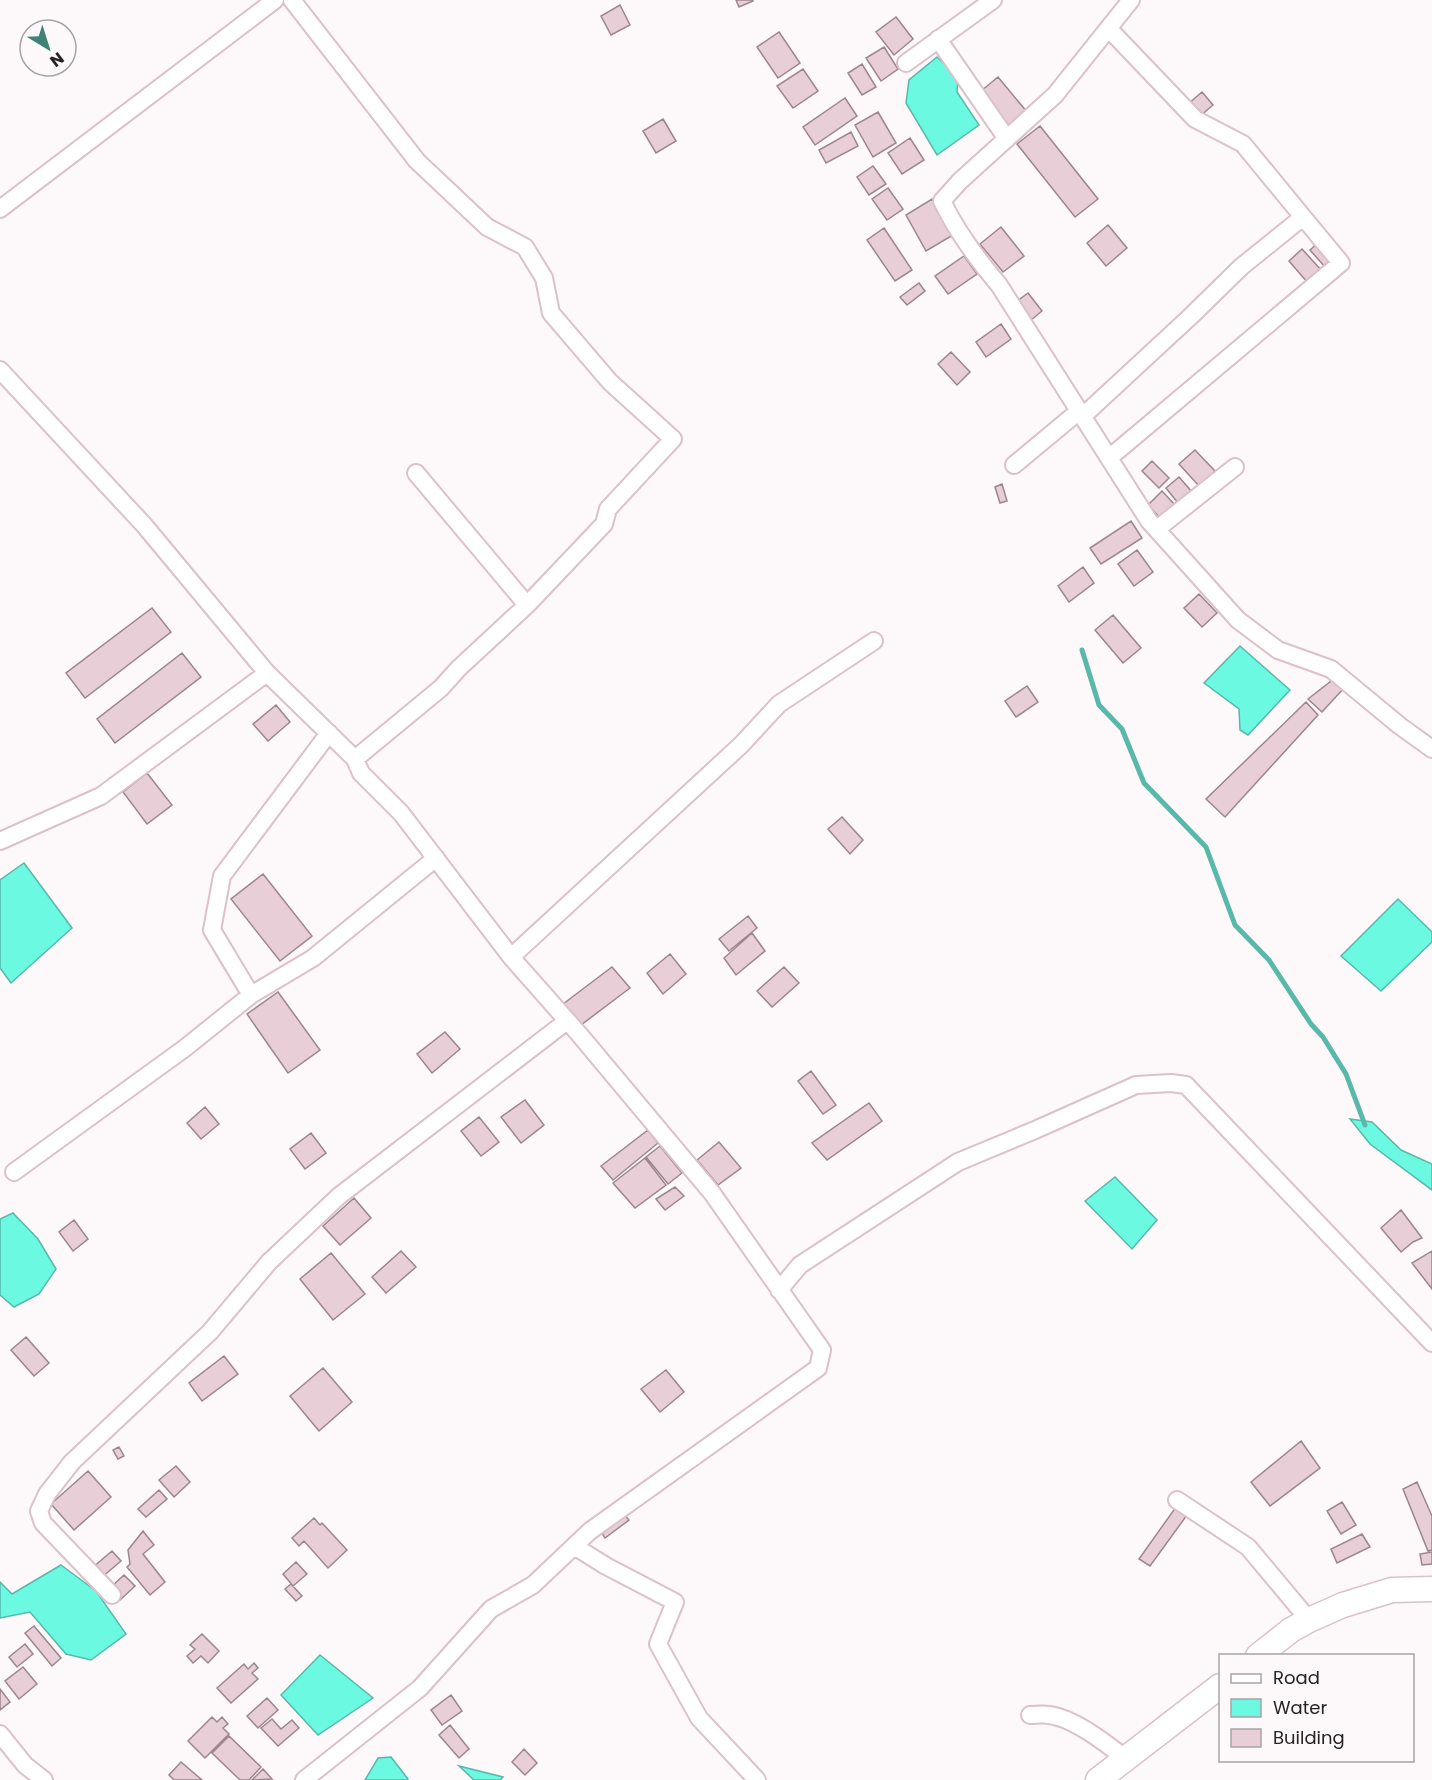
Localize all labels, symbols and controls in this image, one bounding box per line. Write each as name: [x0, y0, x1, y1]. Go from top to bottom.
north arrow: [18, 18, 78, 78]
text: N: [45, 47, 69, 72]
legend: [1219, 1654, 1414, 1762]
text: Road: [1273, 1665, 1320, 1690]
text: Water: [1273, 1695, 1327, 1720]
text: Building: [1273, 1725, 1345, 1750]

